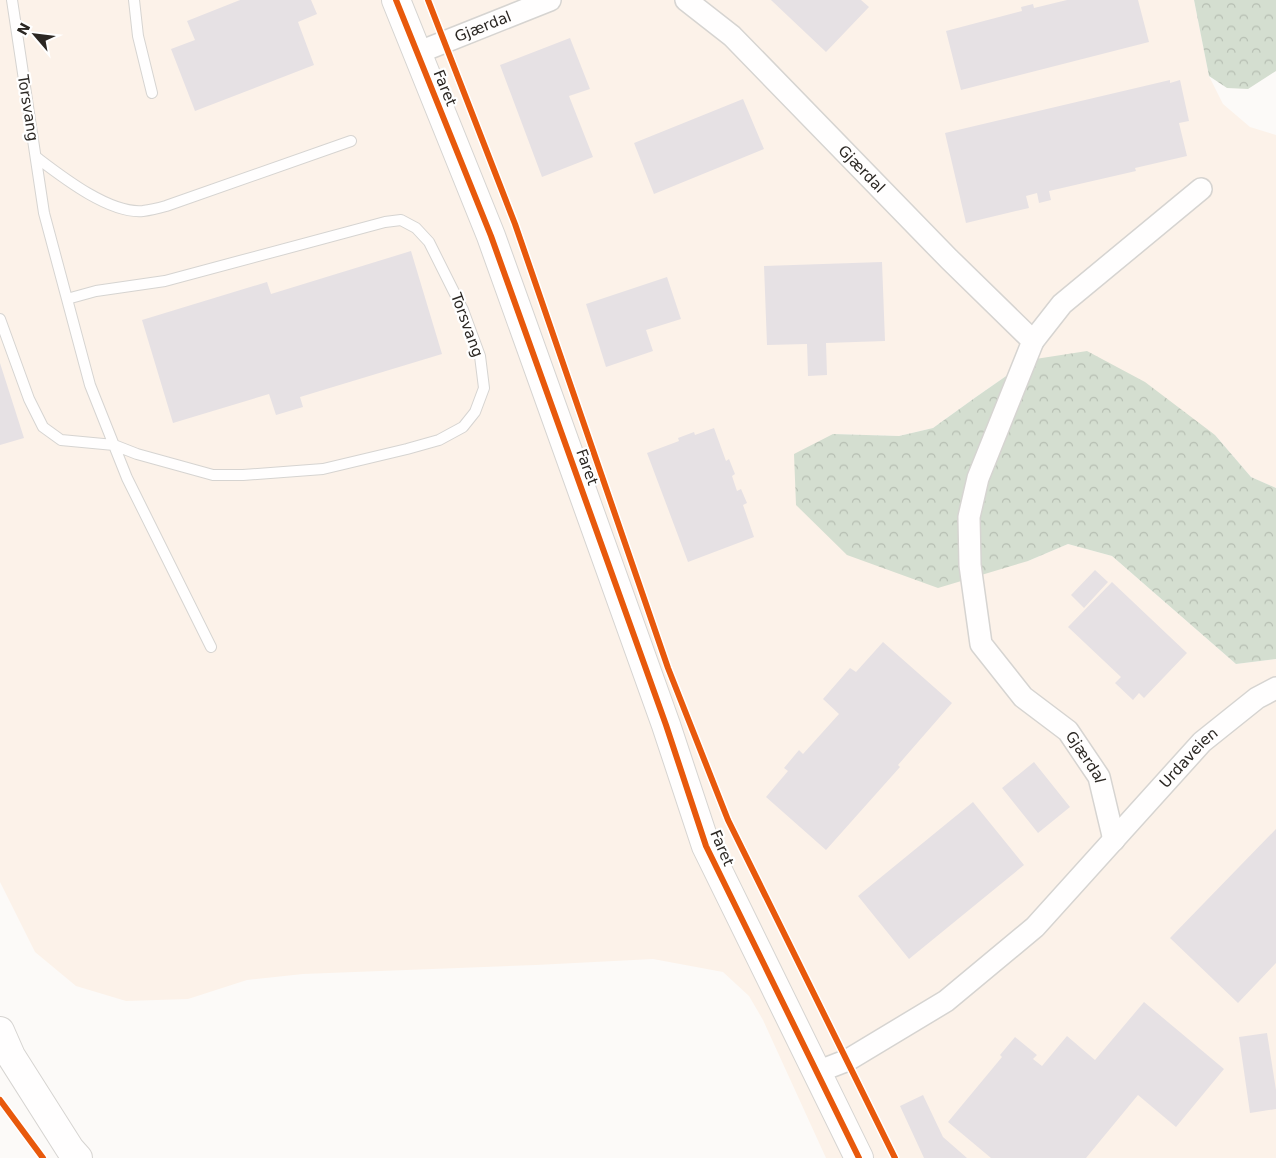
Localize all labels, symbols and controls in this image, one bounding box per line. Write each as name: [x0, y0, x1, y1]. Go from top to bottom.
street label: Gjærdal: [452, 7, 514, 46]
north arrow: [10, 10, 60, 60]
text: N: [14, 20, 33, 38]
street label: Faret: [430, 67, 460, 109]
street label: Torsvang: [14, 73, 42, 142]
street label: Gjærdal: [834, 141, 889, 197]
street label: Torsvang: [447, 290, 487, 359]
street label: Faret: [572, 446, 602, 488]
street label: Urdaveien: [1156, 724, 1221, 792]
street label: Gjærdal: [1062, 728, 1109, 785]
street label: Faret: [706, 827, 738, 869]

